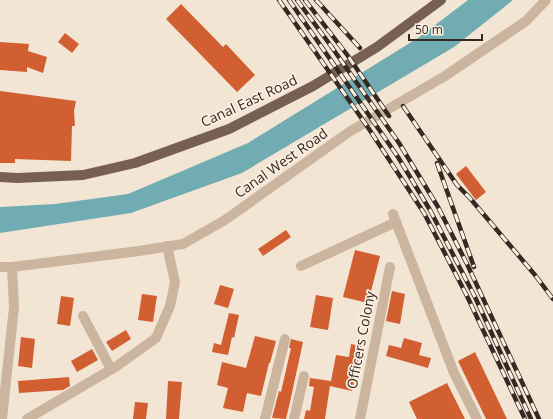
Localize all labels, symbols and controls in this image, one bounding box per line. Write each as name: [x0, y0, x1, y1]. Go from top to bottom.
scale bar: [409, 16, 482, 42]
text: 50 m: [415, 21, 443, 38]
street label: Canal East Road: [197, 70, 300, 131]
street label: Canal West Road: [230, 123, 331, 202]
street label: Officers Colony: [342, 288, 379, 390]

